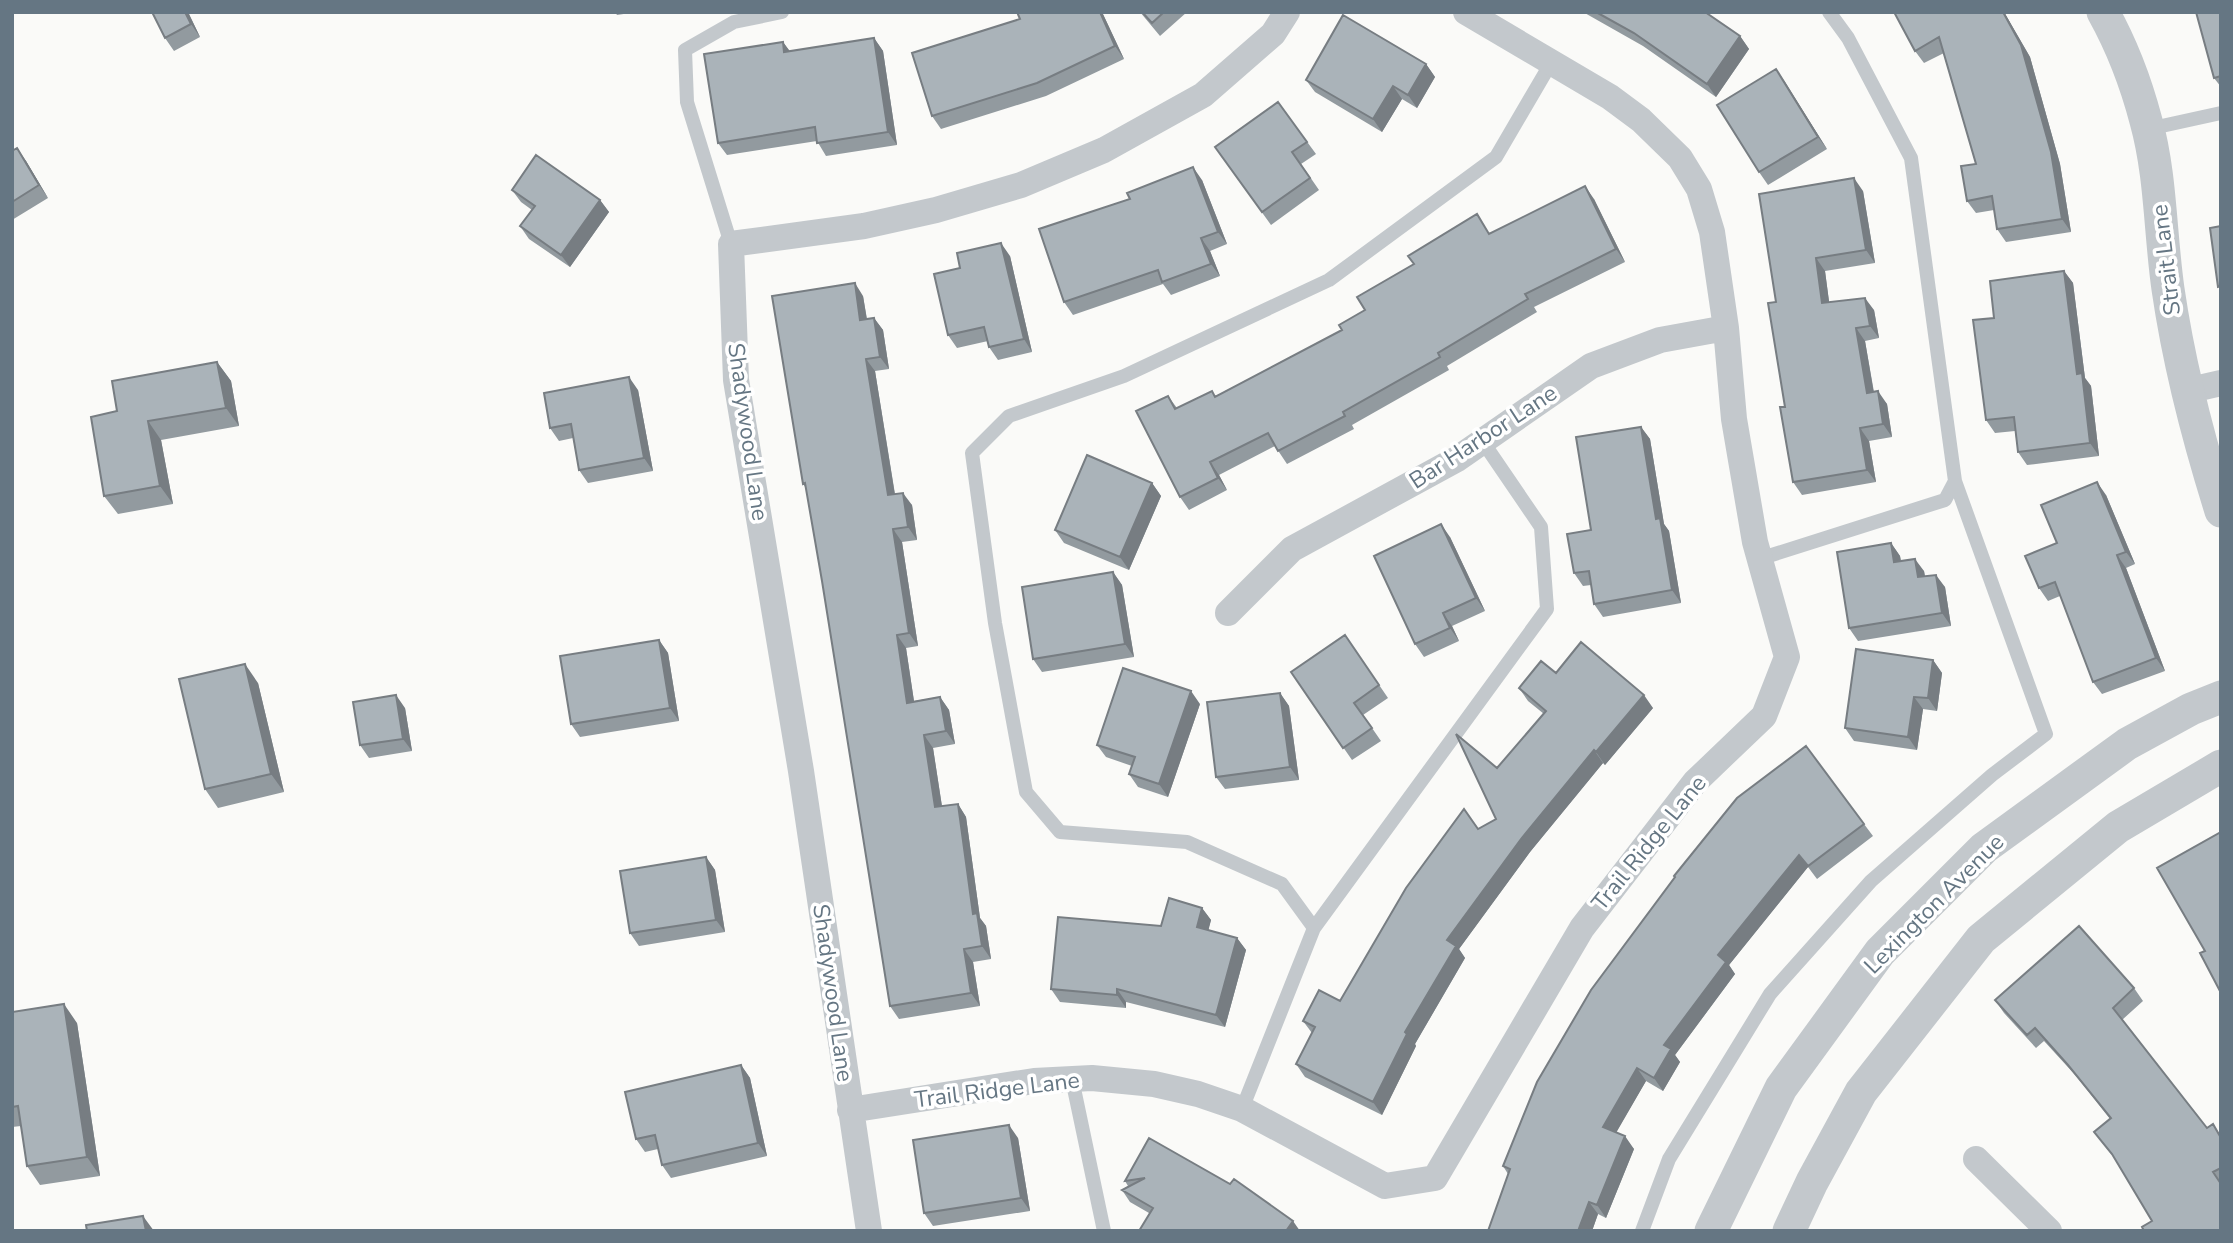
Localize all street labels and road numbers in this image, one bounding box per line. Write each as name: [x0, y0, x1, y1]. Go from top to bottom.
street label: Strait Lane: [2144, 203, 2188, 317]
street label: Shadywood Lane: [720, 341, 776, 523]
street label: Bar Harbor Lane: [1403, 378, 1563, 496]
street label: Trail Ridge Lane: [1585, 769, 1713, 917]
street label: Lexington Avenue: [1857, 827, 2011, 981]
street label: Shadywood Lane: [805, 902, 861, 1084]
street label: Trail Ridge Lane: [913, 1064, 1081, 1116]

